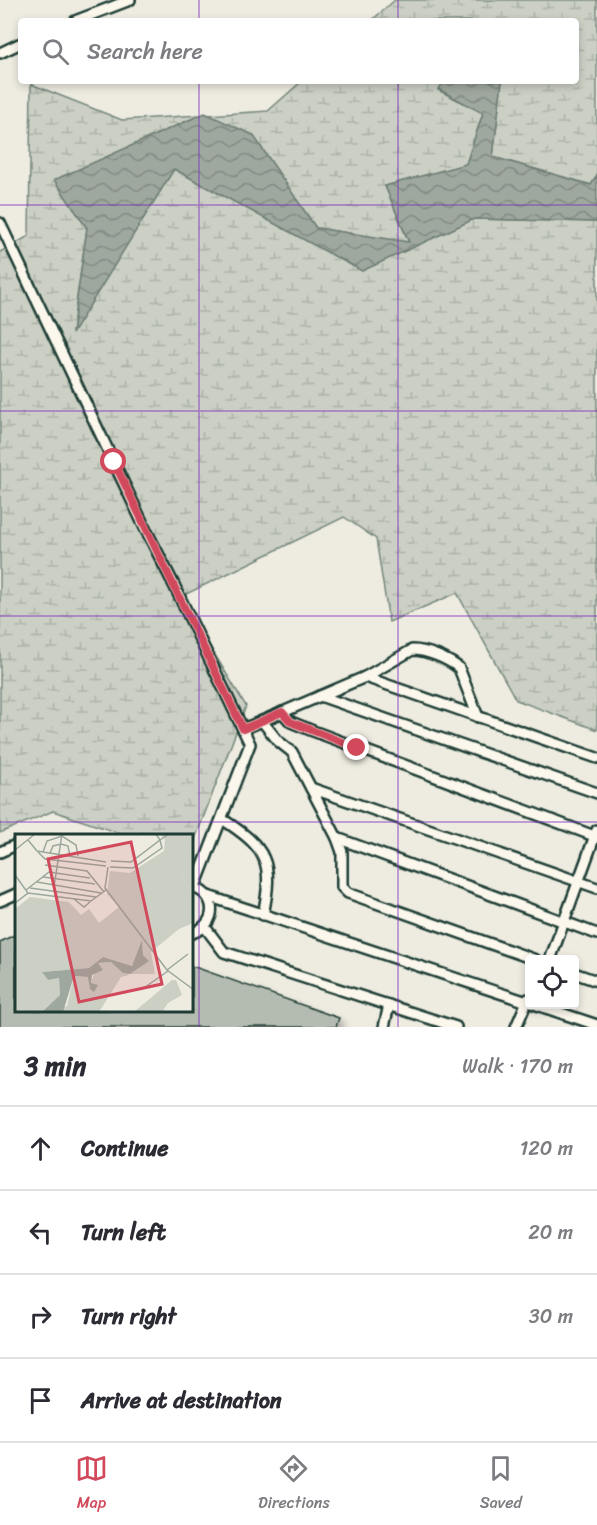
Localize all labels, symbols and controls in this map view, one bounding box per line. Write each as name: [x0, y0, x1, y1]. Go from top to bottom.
search box: [18, 18, 579, 84]
text: Search here: [87, 32, 203, 71]
icon: search: [39, 35, 72, 68]
route start: [100, 448, 126, 474]
route end: [343, 734, 369, 760]
inset map: [15, 834, 194, 1012]
map controls: [525, 955, 579, 1009]
button: locate: [525, 955, 579, 1009]
text: 3 min: [24, 1043, 86, 1089]
text: Walk · 170 m: [462, 1049, 573, 1084]
text: Continue: [81, 1129, 169, 1168]
text: 120 m: [520, 1131, 573, 1166]
icon: ahead: [24, 1132, 57, 1165]
text: Turn left: [81, 1213, 166, 1252]
text: 20 m: [528, 1215, 573, 1250]
icon: left: [24, 1216, 57, 1249]
text: Turn right: [81, 1297, 176, 1336]
text: 30 m: [529, 1299, 573, 1334]
icon: right: [24, 1300, 57, 1333]
text: Arrive at destination: [81, 1381, 282, 1420]
icon: arrive: [24, 1384, 57, 1417]
tab: Map: [75, 1452, 108, 1517]
tab: Directions: [258, 1452, 330, 1517]
tab: Saved: [480, 1452, 522, 1517]

